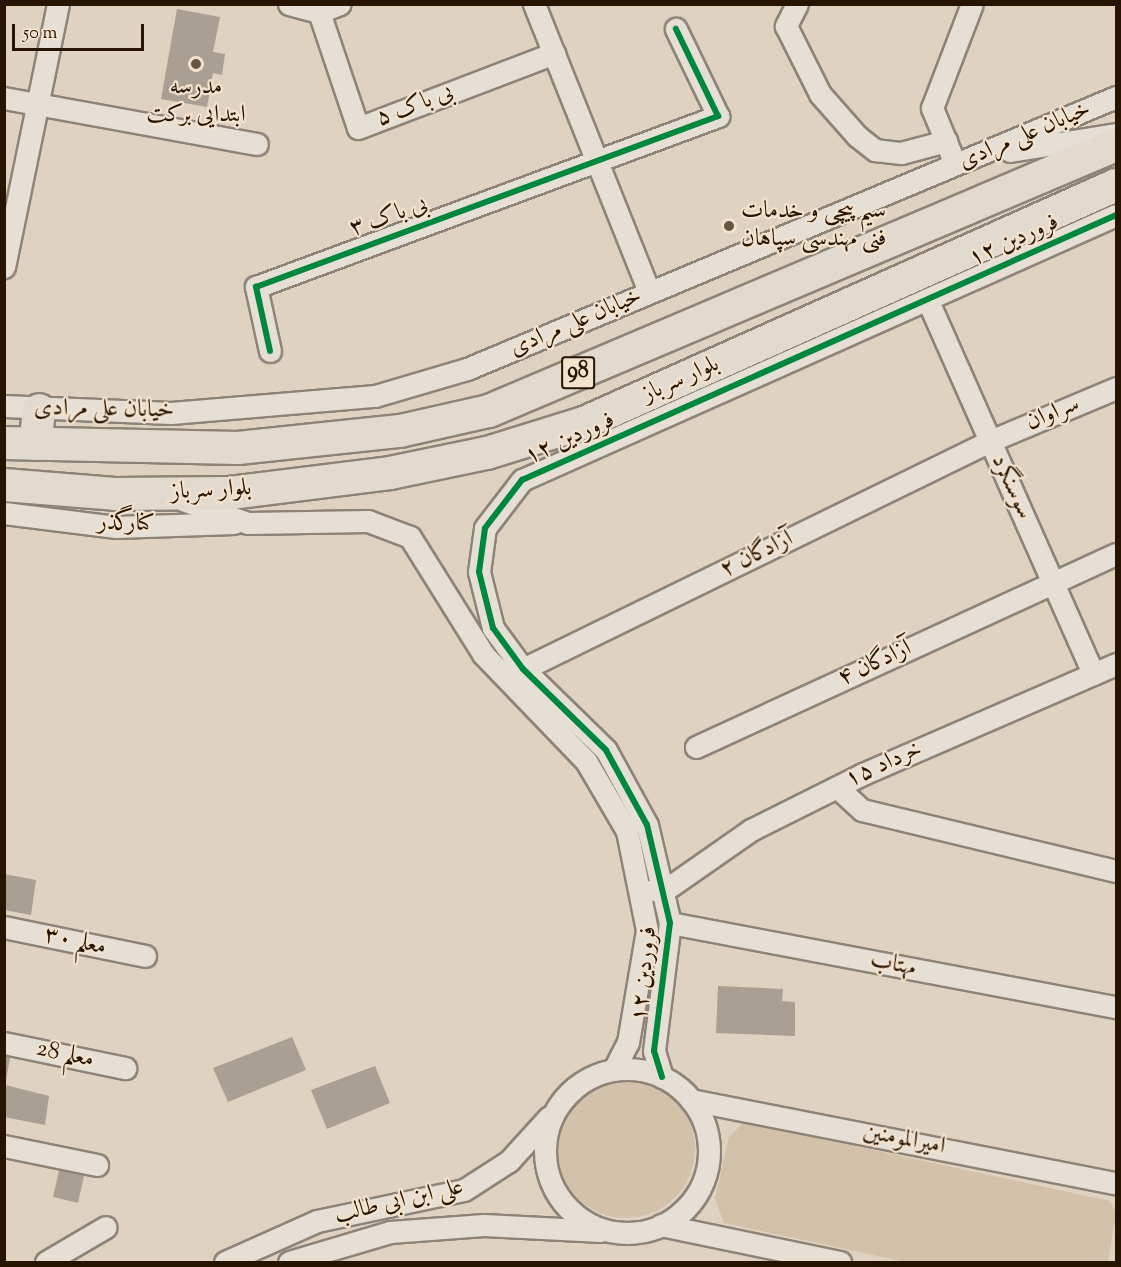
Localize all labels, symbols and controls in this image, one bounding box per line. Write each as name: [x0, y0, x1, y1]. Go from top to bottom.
scale bar: [15, 12, 147, 50]
text: 50 m: [23, 21, 57, 47]
marker: مدرسه ابتدایی برکت: [189, 57, 203, 71]
place label: مدرسه ابتدایی برکت: [146, 74, 246, 130]
street label: بی باک ۵: [372, 78, 458, 134]
street label: خیابان علی مرادی: [955, 95, 1095, 177]
street label: بی باک ۳: [346, 190, 432, 244]
place label: سیم پیچی و خدمات فنی مهندسی سپاهان: [741, 198, 886, 254]
street label: ۱۲ فروردین: [965, 208, 1063, 274]
marker: سیم پیچی و خدمات فنی مهندسی سپاهان: [722, 219, 736, 233]
street label: خیابان علی مرادی: [506, 282, 646, 364]
street label: بلوار سرباز: [638, 350, 724, 410]
road number: 98: [560, 354, 596, 392]
street label: سراوان: [1022, 390, 1084, 438]
street label: خیابان علی مرادی: [34, 394, 174, 426]
street label: ۱۲ فروردین: [521, 406, 619, 472]
street label: سوسنگرد: [984, 450, 1038, 524]
street label: بلوار سرباز: [170, 474, 252, 508]
street label: کنارگذر: [97, 509, 155, 539]
street label: آزادگان ۲: [716, 525, 798, 585]
street label: آزادگان ۴: [834, 635, 916, 693]
street label: ۱۵ خرداد: [841, 735, 927, 795]
street label: معلم ۳۰: [41, 921, 109, 963]
street label: ۱۲ فروردین: [626, 925, 664, 1023]
street label: مهتاب: [868, 946, 918, 984]
street label: معلم 28: [34, 1035, 96, 1075]
street label: امیرالمومنین: [860, 1118, 948, 1162]
street label: علی ابن ابی طالب: [332, 1173, 466, 1231]

